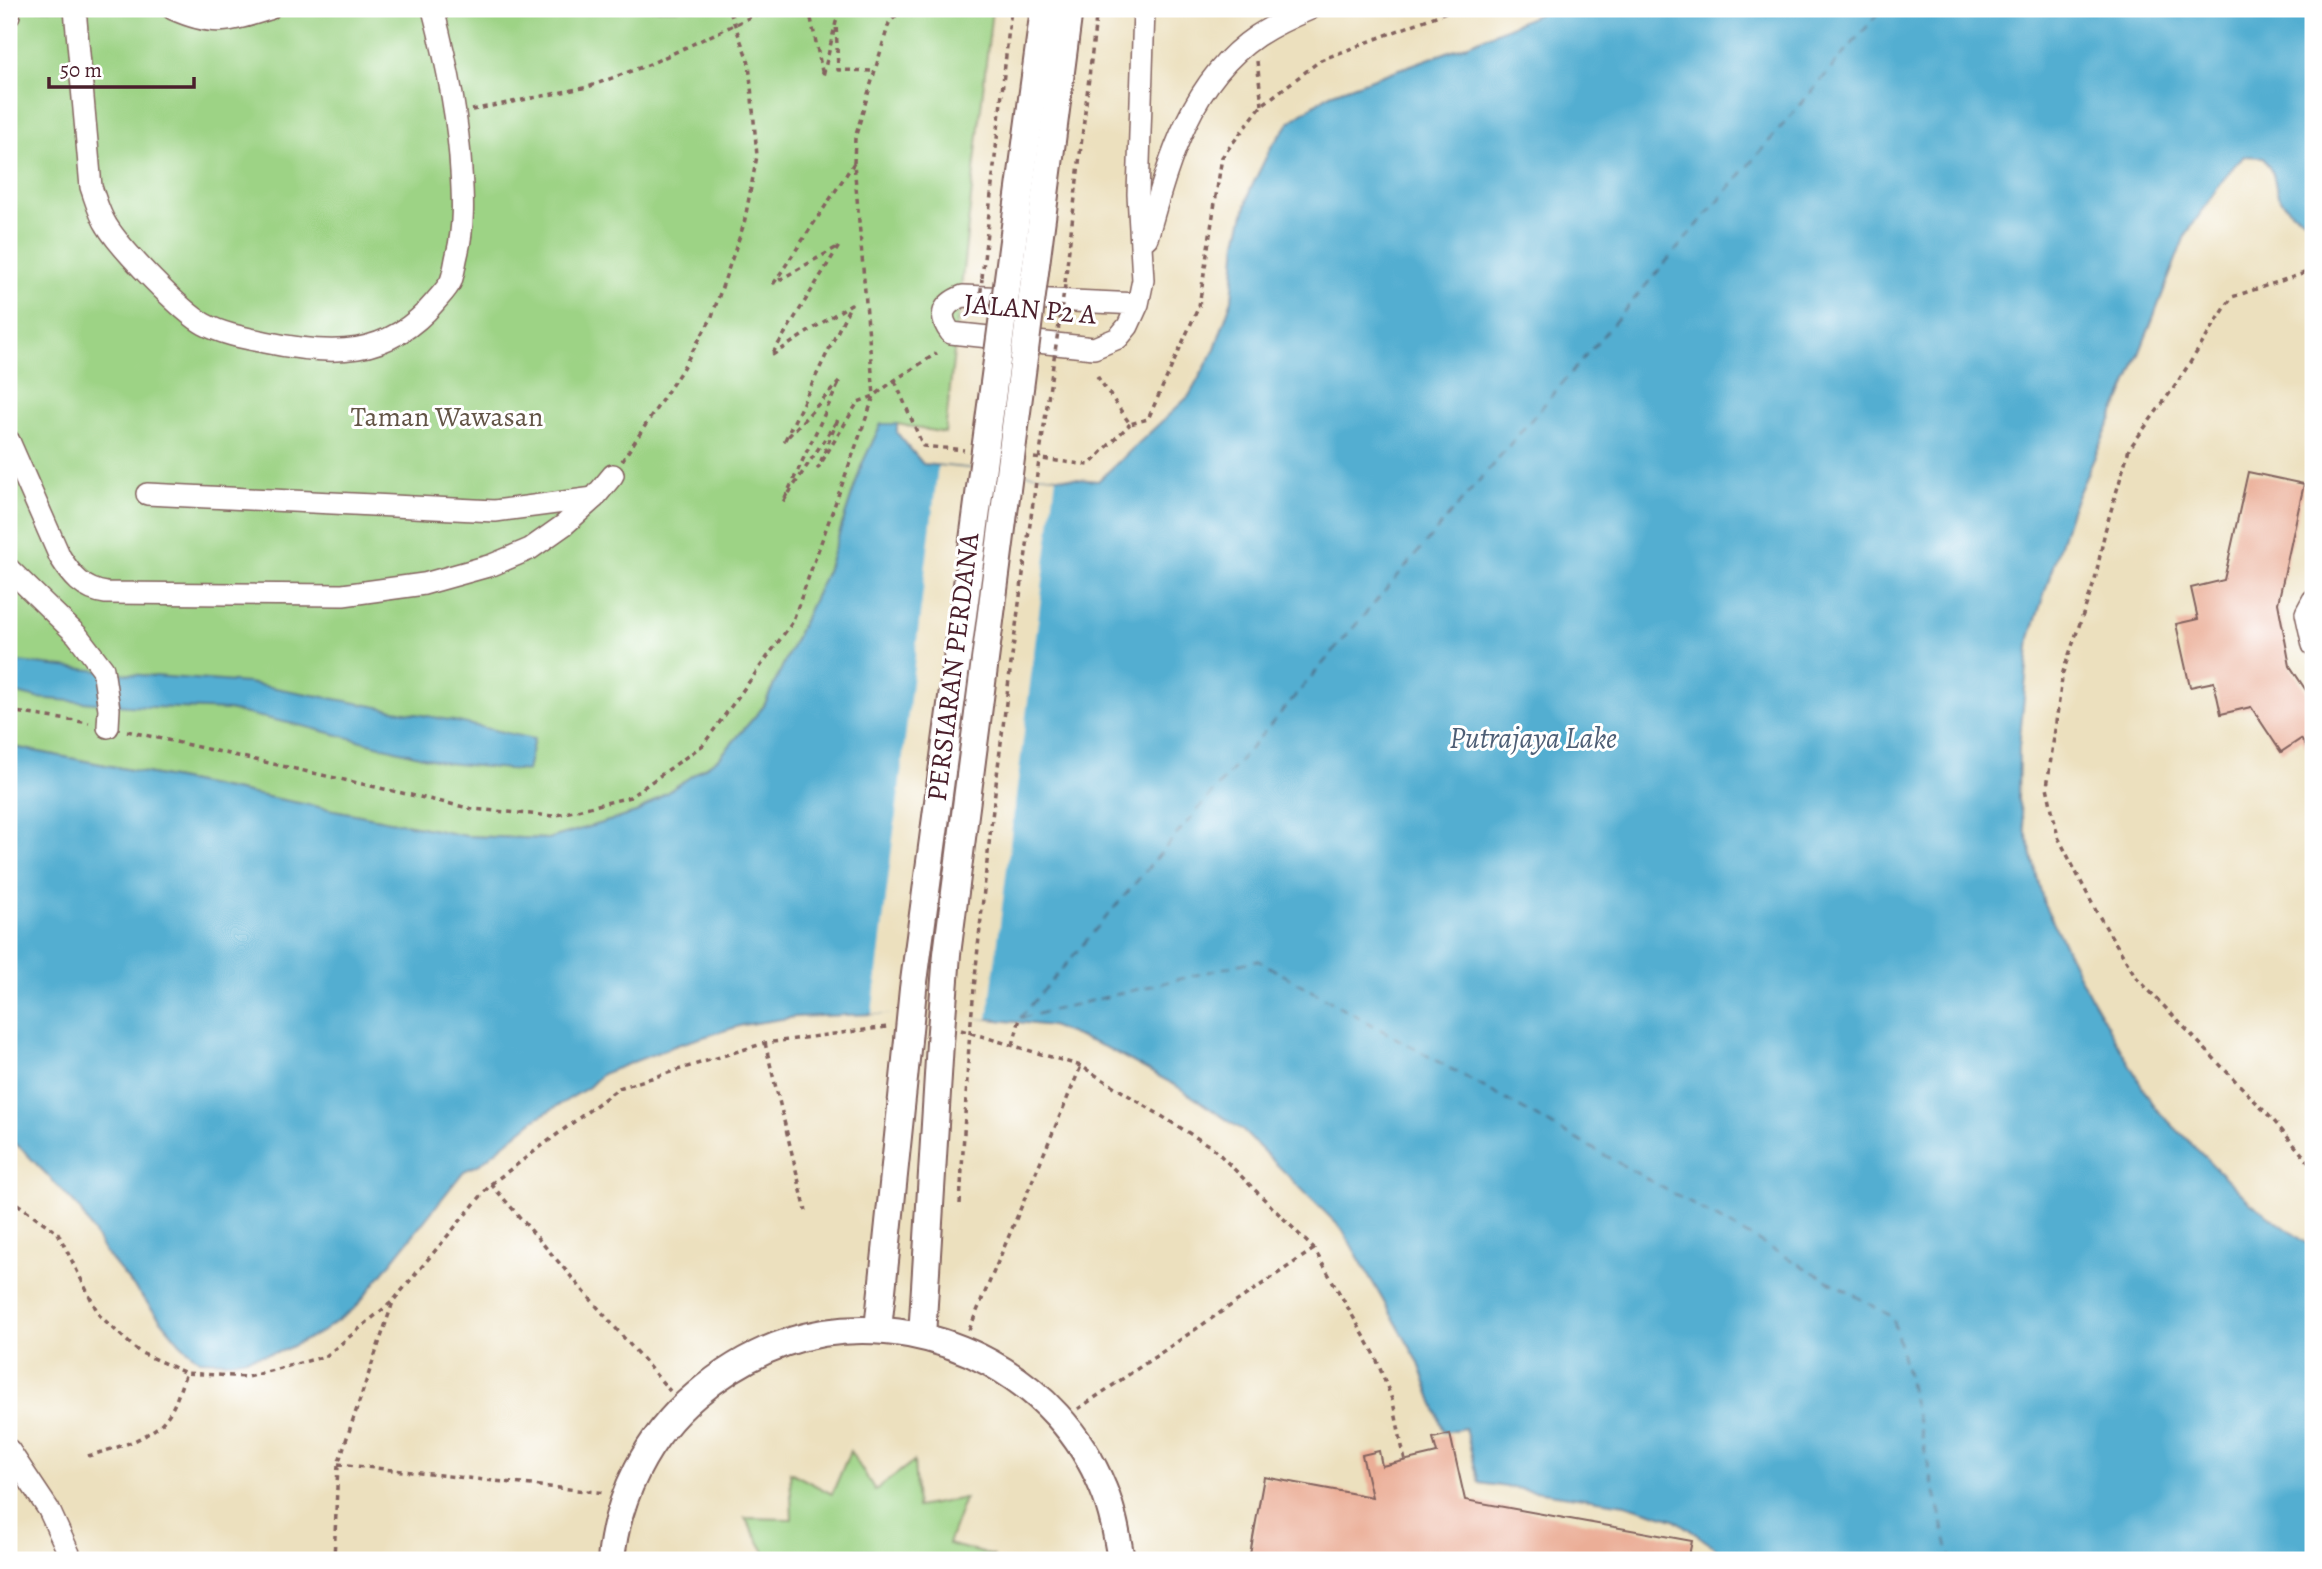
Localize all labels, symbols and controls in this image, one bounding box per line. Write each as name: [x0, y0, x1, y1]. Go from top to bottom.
scale bar: [49, 46, 194, 90]
text: 50 m: [60, 56, 102, 84]
street label: JALAN P2 A: [962, 284, 1098, 334]
park label: Taman Wawasan: [351, 398, 543, 436]
street label: PERSIARAN PERDANA: [918, 530, 988, 803]
water label: Putrajaya Lake: [1449, 718, 1617, 758]

